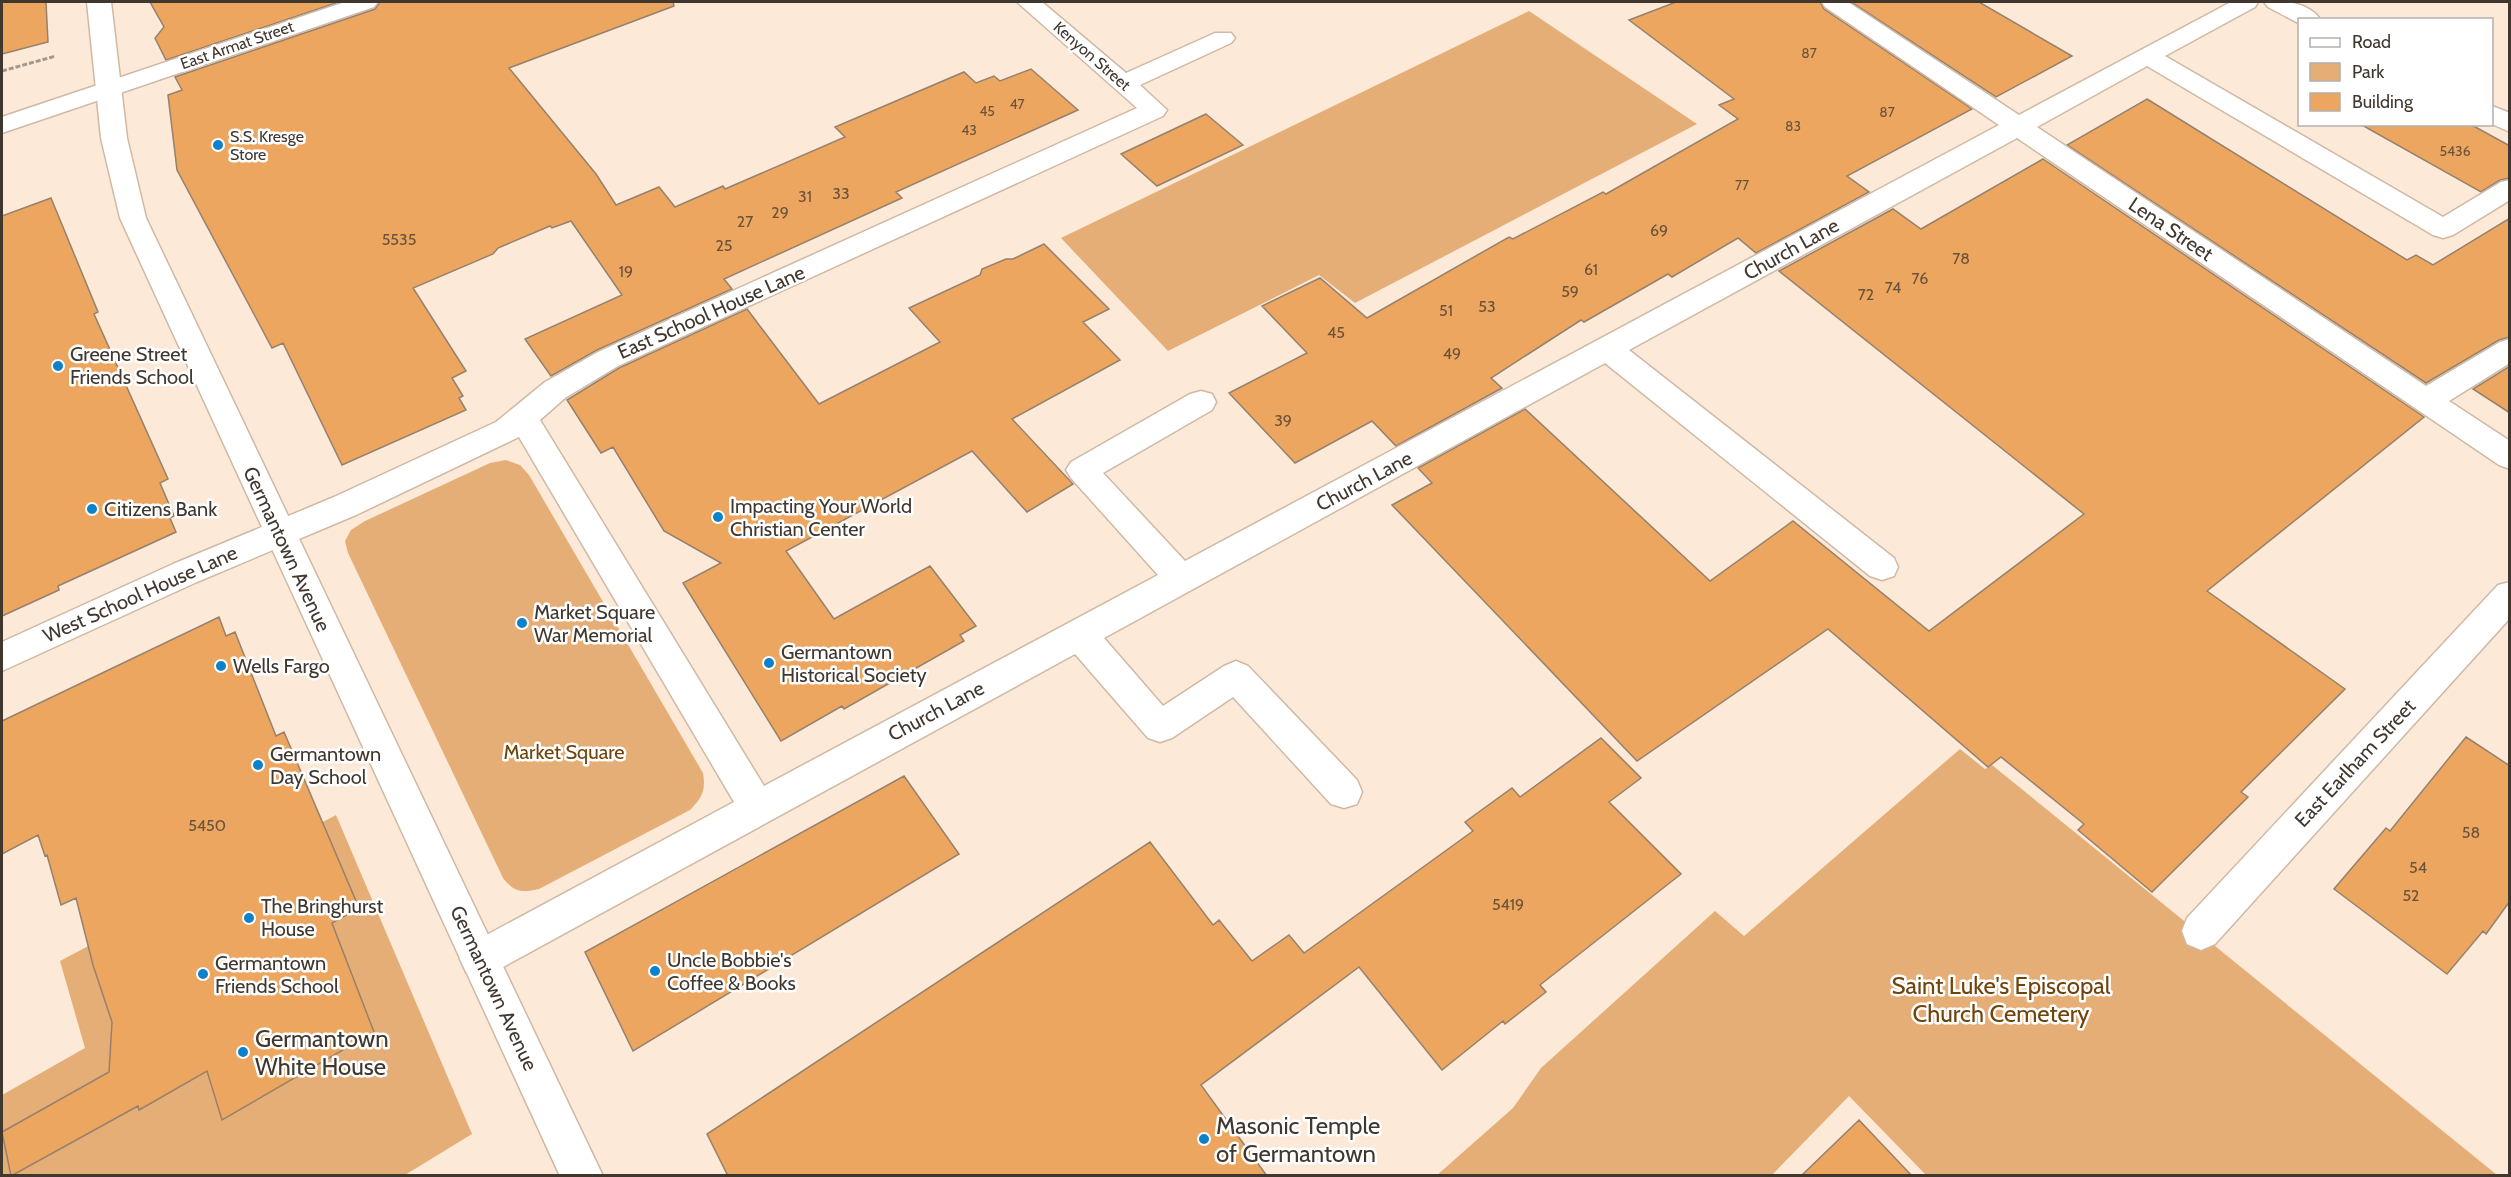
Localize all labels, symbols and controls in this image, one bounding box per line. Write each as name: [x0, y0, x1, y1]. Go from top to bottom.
street label: East Armat Street: [178, 16, 297, 73]
street label: Kenyon Street: [1050, 17, 1135, 95]
legend: [2298, 18, 2493, 126]
text: Road: [2352, 31, 2391, 53]
house number: 87: [1801, 44, 1817, 62]
text: Park: [2352, 61, 2385, 83]
text: Building: [2352, 91, 2414, 113]
house number: 47: [1009, 95, 1025, 113]
house number: 45: [979, 102, 995, 120]
house number: 87: [1879, 103, 1895, 121]
house number: 83: [1785, 117, 1801, 135]
house number: 43: [961, 121, 977, 139]
place label: S.S. Kresge Store: [230, 127, 304, 164]
marker: S.S. Kresge Store: [211, 138, 225, 152]
house number: 5436: [2439, 142, 2471, 160]
house number: 77: [1735, 176, 1749, 194]
house number: 33: [832, 184, 850, 203]
house number: 31: [798, 187, 812, 206]
street label: Lena Street: [2124, 192, 2218, 266]
house number: 29: [771, 203, 789, 222]
house number: 27: [737, 212, 753, 231]
street label: Church Lane: [1739, 213, 1843, 285]
house number: 69: [1650, 221, 1668, 240]
house number: 5535: [382, 230, 416, 249]
house number: 25: [715, 236, 733, 255]
house number: 78: [1952, 249, 1970, 268]
street label: East School House Lane: [614, 260, 808, 364]
house number: 61: [1584, 260, 1598, 279]
house number: 19: [619, 262, 633, 281]
house number: 76: [1912, 269, 1928, 288]
house number: 74: [1885, 278, 1901, 297]
house number: 59: [1561, 282, 1579, 301]
house number: 72: [1858, 285, 1874, 304]
house number: 53: [1478, 297, 1496, 316]
house number: 51: [1439, 301, 1453, 320]
house number: 45: [1327, 323, 1345, 342]
place label: Greene Street Friends School: [70, 342, 194, 389]
house number: 49: [1443, 344, 1461, 363]
marker: Greene Street Friends School: [51, 359, 65, 373]
house number: 39: [1274, 411, 1292, 430]
street label: Church Lane: [1312, 446, 1416, 516]
street label: Germantown Avenue: [238, 463, 336, 635]
place label: Impacting Your World Christian Center: [730, 494, 912, 541]
place label: Citizens Bank: [104, 497, 217, 521]
marker: Citizens Bank: [85, 502, 99, 516]
marker: Impacting Your World Christian Center: [711, 510, 725, 524]
street label: West School House Lane: [39, 540, 241, 648]
place label: Market Square War Memorial: [534, 600, 655, 647]
marker: Market Square War Memorial: [515, 616, 529, 630]
place label: Germantown Historical Society: [781, 640, 927, 687]
place label: Wells Fargo: [233, 654, 330, 678]
marker: Germantown Historical Society: [762, 656, 776, 670]
marker: Wells Fargo: [214, 659, 228, 673]
street label: Church Lane: [884, 676, 988, 746]
street label: East Earlham Street: [2290, 694, 2420, 832]
park label: Market Square: [503, 740, 625, 764]
place label: Germantown Day School: [270, 742, 381, 789]
marker: Germantown Day School: [251, 758, 265, 772]
house number: 5450: [188, 816, 226, 835]
house number: 58: [2462, 823, 2480, 842]
house number: 54: [2409, 858, 2427, 877]
house number: 52: [2402, 886, 2420, 905]
place label: The Bringhurst House: [261, 894, 384, 941]
house number: 5419: [1492, 895, 1524, 914]
street label: Germantown Avenue: [445, 902, 543, 1074]
marker: The Bringhurst House: [242, 911, 256, 925]
place label: Uncle Bobbie's Coffee & Books: [667, 948, 796, 995]
place label: Germantown Friends School: [215, 951, 339, 998]
marker: Uncle Bobbie's Coffee & Books: [648, 964, 662, 978]
marker: Germantown Friends School: [196, 967, 210, 981]
park label: Saint Luke's Episcopal Church Cemetery: [1891, 971, 2111, 1028]
place label: Germantown White House: [255, 1024, 389, 1081]
marker: Germantown White House: [236, 1045, 250, 1059]
place label: Masonic Temple of Germantown: [1216, 1111, 1380, 1168]
marker: Masonic Temple of Germantown: [1197, 1132, 1211, 1146]

